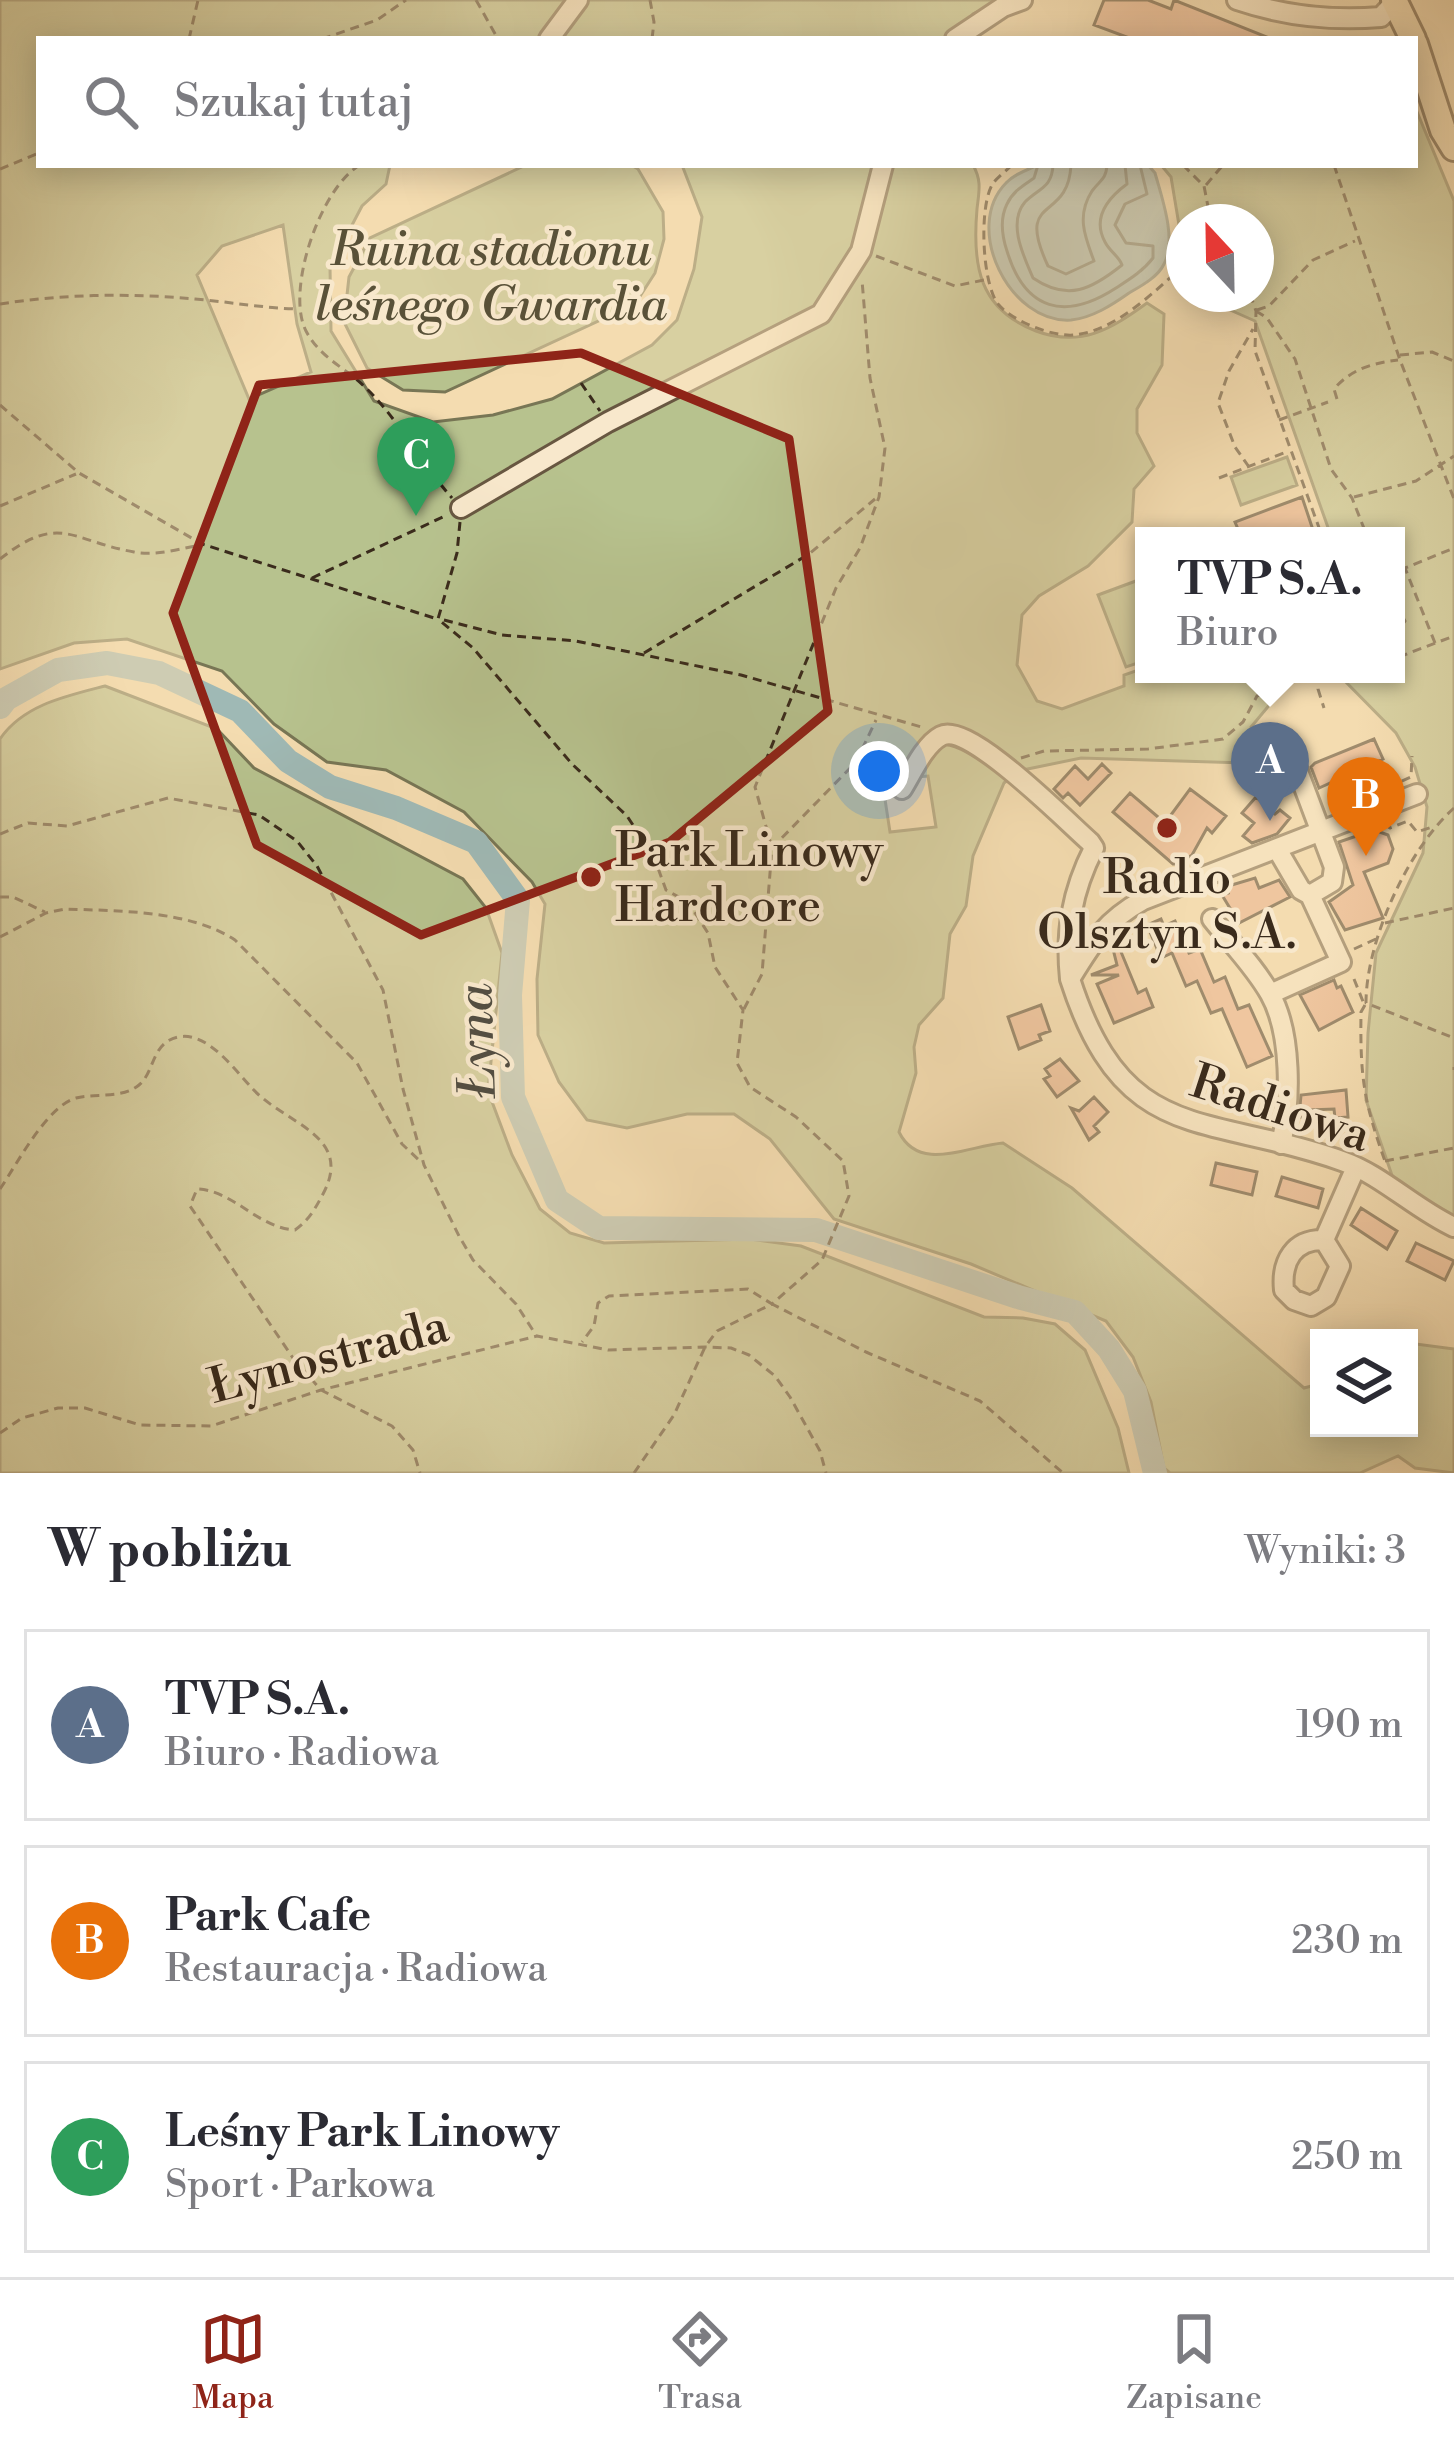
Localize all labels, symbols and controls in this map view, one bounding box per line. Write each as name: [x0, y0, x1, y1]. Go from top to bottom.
search box: [36, 36, 1418, 168]
icon: search: [78, 69, 144, 135]
text: Szukaj tutaj: [174, 74, 414, 131]
north arrow: [1166, 204, 1274, 312]
park label: Ruina stadionu leśnego Gwardia: [315, 221, 667, 336]
pin: C: [377, 417, 455, 516]
popup: [1135, 527, 1405, 683]
text: TVP S.A.: [1178, 552, 1363, 609]
text: Biuro: [1178, 609, 1278, 658]
pin: A: [1231, 722, 1309, 821]
your location: [849, 741, 909, 801]
pin: B: [1327, 757, 1405, 856]
marker: Radio Olsztyn S.A.: [1154, 815, 1180, 841]
place label: Park Linowy Hardcore: [615, 822, 884, 937]
place label: Radio Olsztyn S.A.: [1037, 849, 1297, 964]
marker: Park Linowy Hardcore: [578, 864, 604, 890]
water label: Łyna: [444, 982, 512, 1101]
street label: Radiowa: [1183, 1053, 1378, 1167]
street label: Łynostrada: [202, 1297, 456, 1419]
map controls: [1310, 1329, 1418, 1437]
button: layers: [1310, 1329, 1418, 1437]
text: W pobliżu: [48, 1519, 291, 1583]
text: Wyniki: 3: [1245, 1527, 1406, 1576]
text: TVP S.A.: [165, 1672, 350, 1729]
text: A: [76, 1701, 104, 1750]
text: 190 m: [1296, 1701, 1403, 1750]
text: Biuro · Radiowa: [165, 1729, 439, 1778]
text: Park Cafe: [165, 1888, 371, 1945]
text: B: [75, 1917, 105, 1966]
text: 230 m: [1291, 1917, 1403, 1966]
text: Restauracja · Radiowa: [165, 1945, 547, 1994]
text: Leśny Park Linowy: [165, 2104, 559, 2161]
text: C: [76, 2133, 104, 2182]
text: 250 m: [1291, 2133, 1403, 2182]
text: Sport · Parkowa: [165, 2161, 435, 2210]
tab: Mapa: [192, 2306, 274, 2419]
tab: Trasa: [658, 2306, 742, 2419]
tab: Zapisane: [1126, 2306, 1262, 2419]

